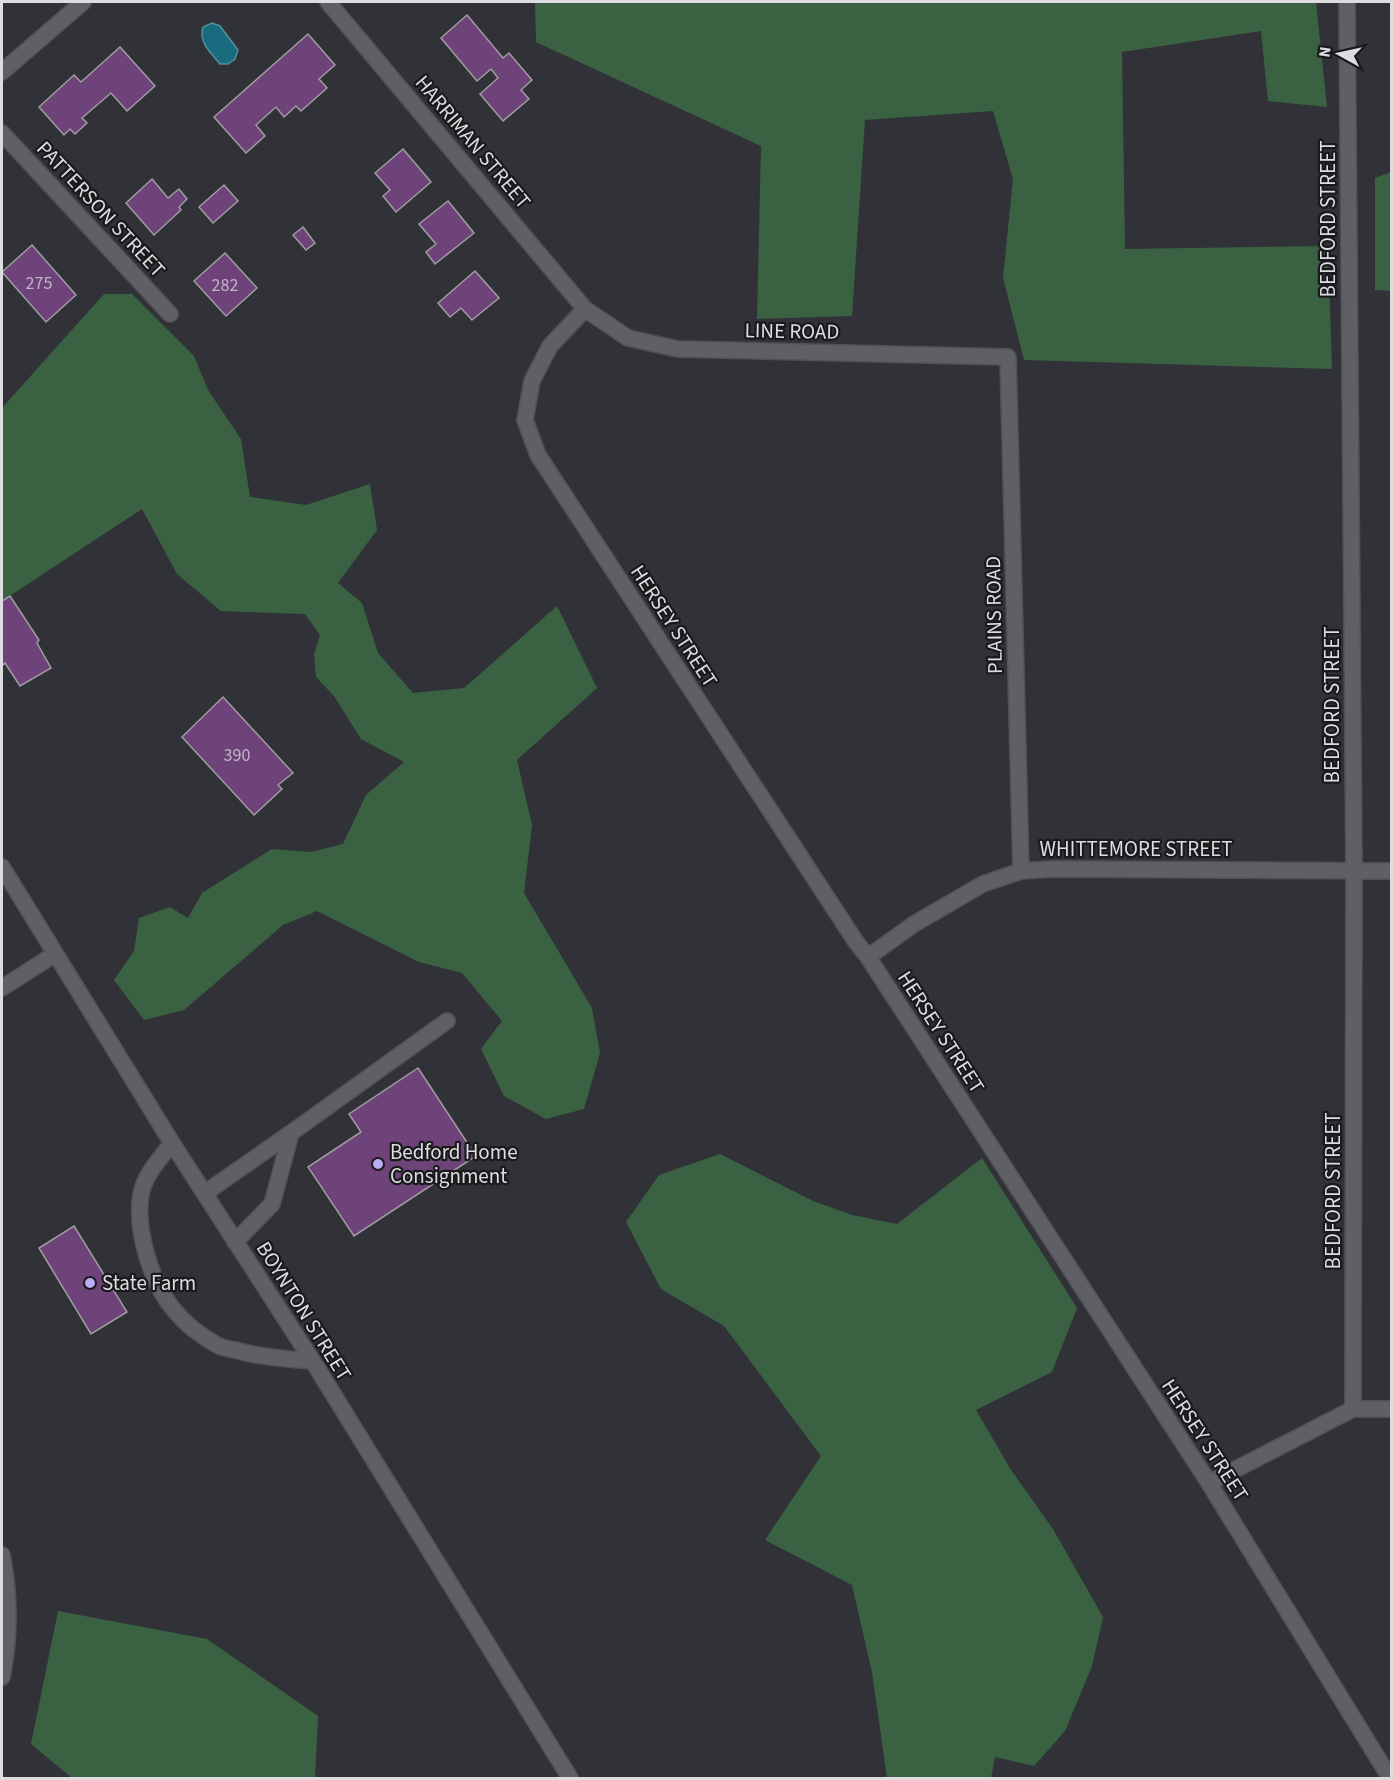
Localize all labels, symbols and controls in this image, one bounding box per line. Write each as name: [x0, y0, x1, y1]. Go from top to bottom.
north arrow: [1309, 24, 1369, 84]
text: N: [1314, 45, 1337, 59]
street label: HARRIMAN STREET: [408, 69, 538, 215]
street label: PATTERSON STREET: [30, 134, 172, 284]
street label: BEDFORD STREET: [1313, 141, 1343, 297]
house number: 275: [26, 271, 52, 296]
house number: 282: [212, 273, 238, 298]
street label: LINE ROAD: [744, 315, 840, 347]
street label: PLAINS ROAD: [978, 556, 1010, 674]
street label: HERSEY STREET: [623, 559, 725, 693]
street label: BEDFORD STREET: [1317, 627, 1347, 783]
house number: 390: [224, 743, 250, 768]
street label: WHITTEMORE STREET: [1039, 834, 1233, 864]
street label: HERSEY STREET: [890, 965, 992, 1099]
street label: BEDFORD STREET: [1318, 1113, 1348, 1269]
place label: Bedford Home Consignment: [390, 1137, 518, 1191]
marker: Bedford Home Consignment: [371, 1157, 385, 1171]
street label: BOYNTON STREET: [249, 1235, 359, 1387]
place label: State Farm: [102, 1268, 196, 1298]
marker: State Farm: [83, 1276, 97, 1290]
street label: HERSEY STREET: [1154, 1373, 1256, 1507]

